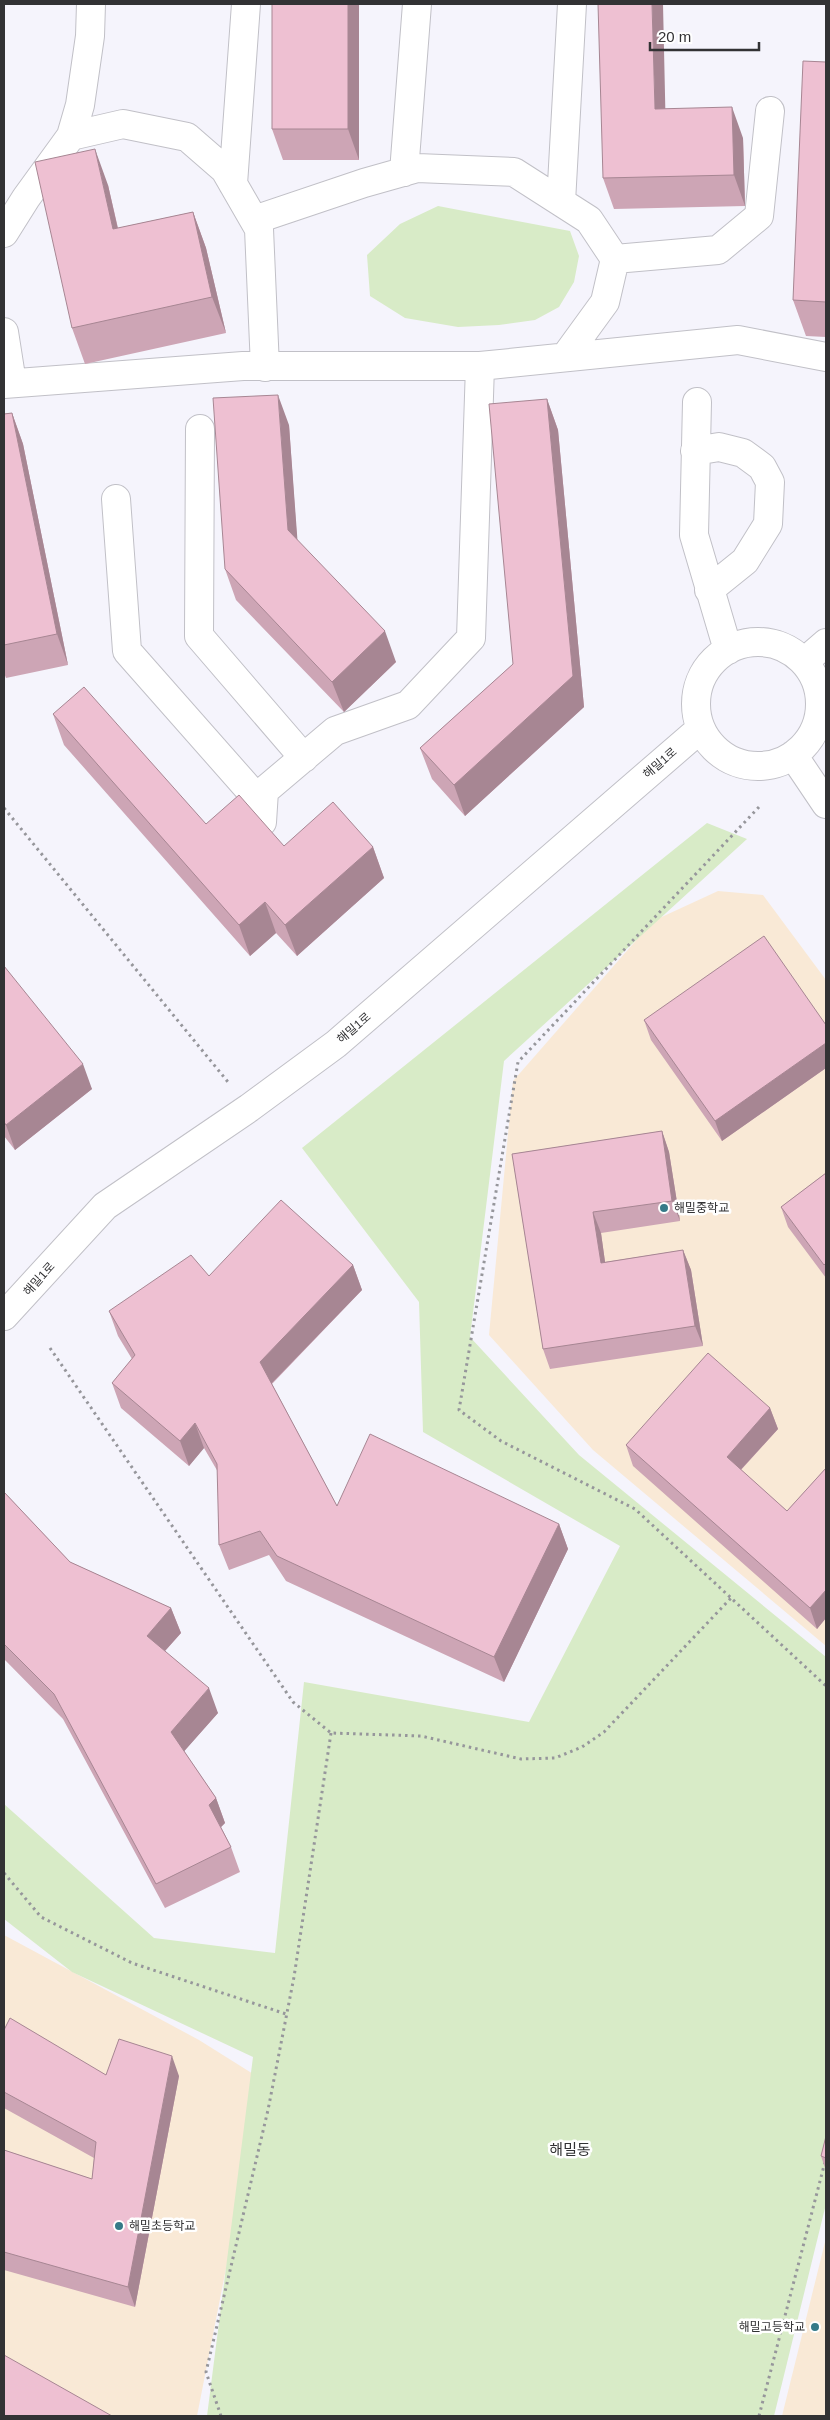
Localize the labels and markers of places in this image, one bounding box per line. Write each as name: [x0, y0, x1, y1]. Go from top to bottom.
place label: 해밀중학교: [674, 1201, 729, 1215]
marker: 해밀중학교: [658, 1202, 670, 1214]
place label: 해밀초등학교: [129, 2219, 195, 2233]
marker: 해밀초등학교: [113, 2220, 125, 2232]
place label: 해밀고등학교: [739, 2320, 805, 2334]
marker: 해밀고등학교: [809, 2321, 821, 2333]

